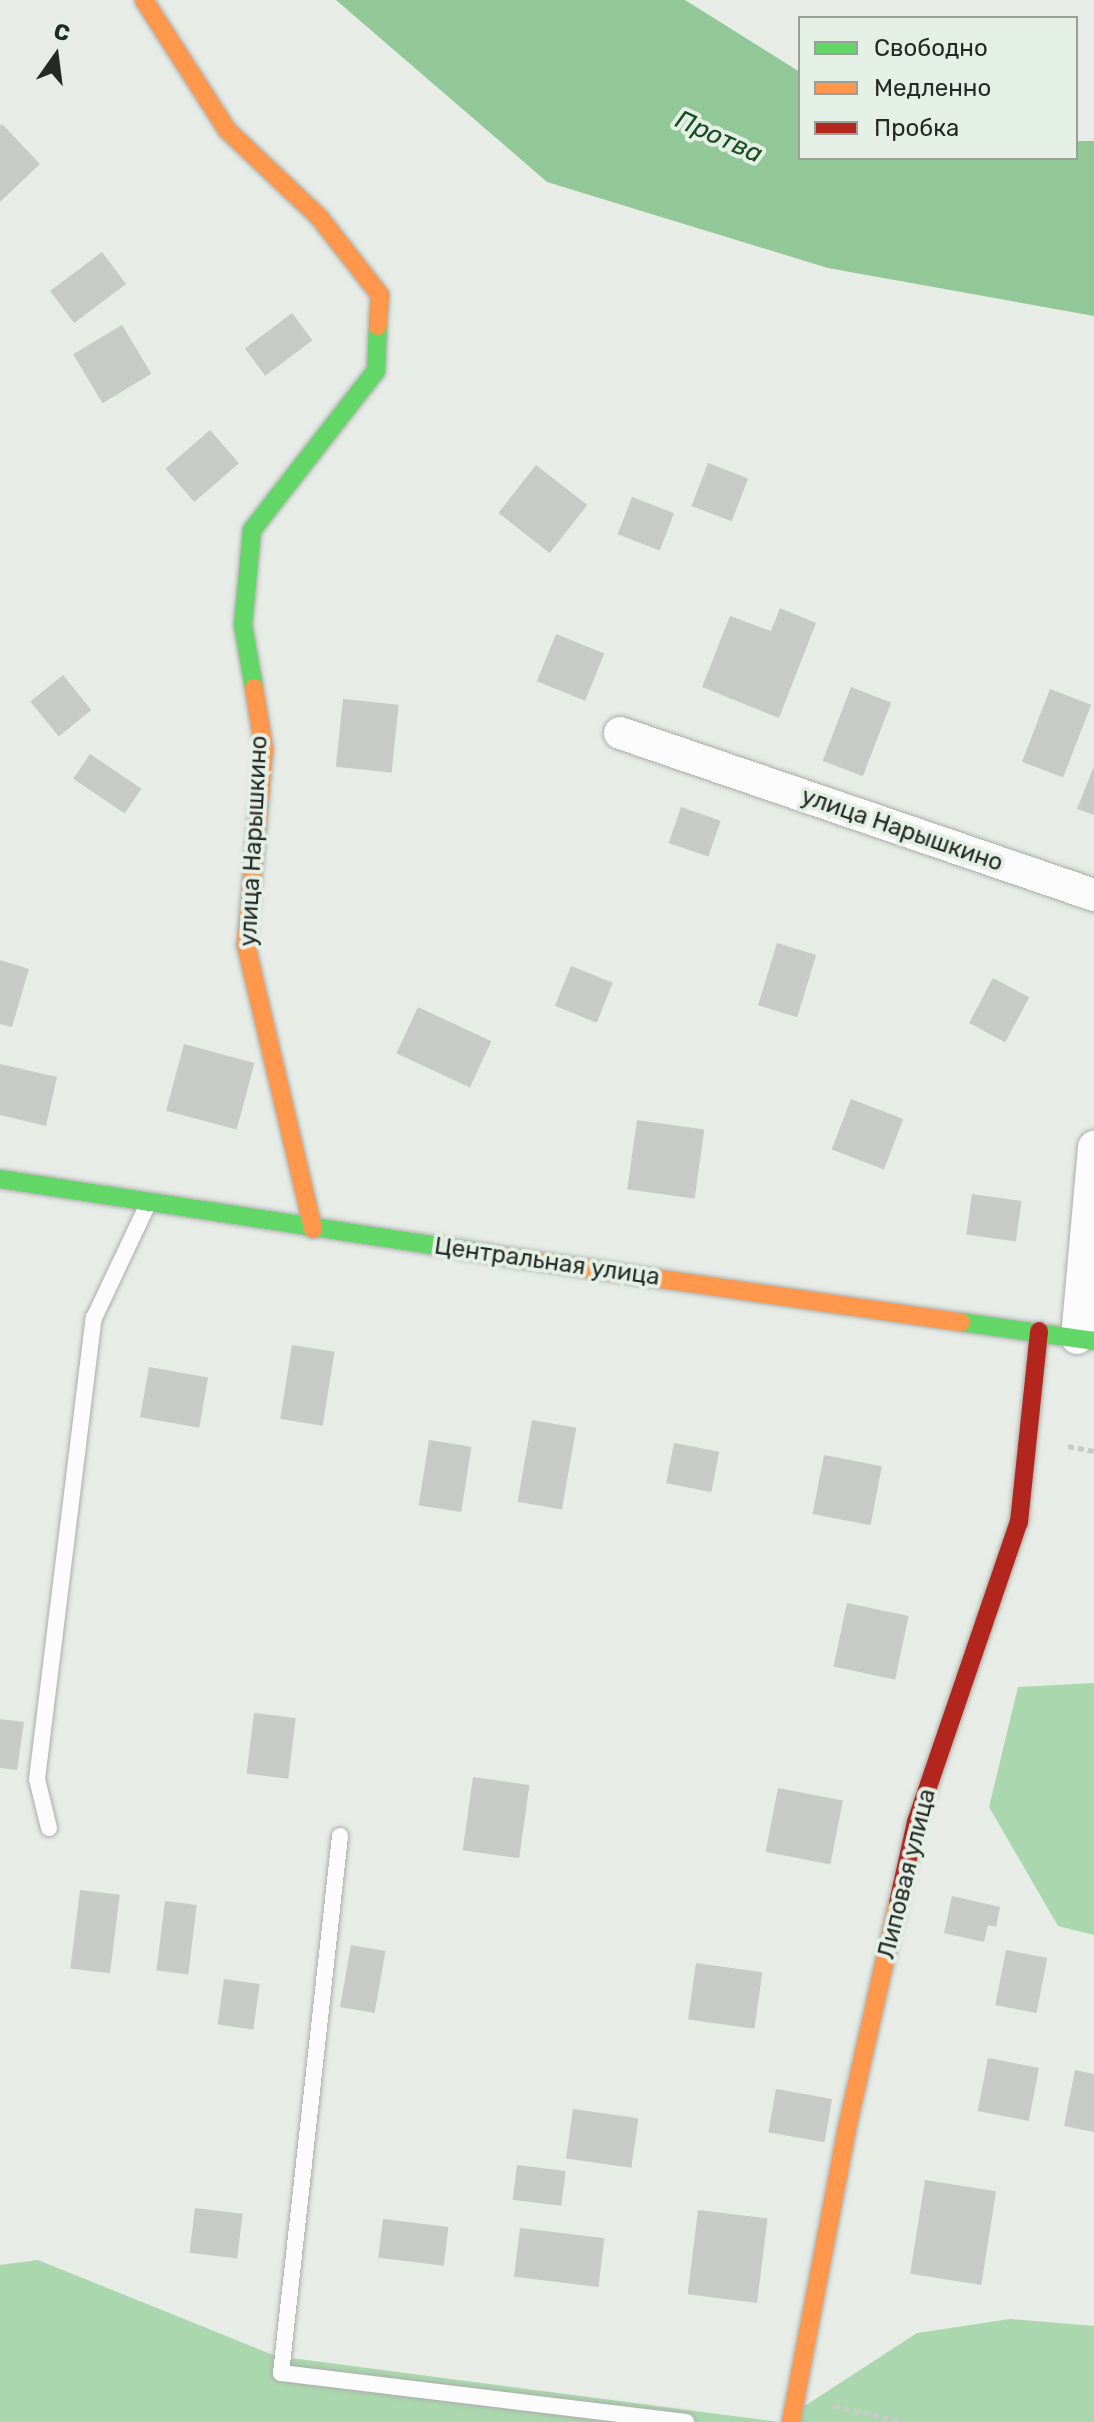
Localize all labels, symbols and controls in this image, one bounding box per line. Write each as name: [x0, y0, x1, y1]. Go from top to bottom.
north arrow: [16, 16, 96, 96]
legend: [798, 16, 1078, 160]
text: С: [51, 17, 73, 47]
text: Свободно: [874, 34, 988, 62]
text: Медленно: [874, 74, 991, 102]
water label: Протва: [671, 104, 767, 170]
text: Пробка: [874, 114, 959, 142]
street label: улица Нарышкино: [234, 735, 274, 947]
street label: улица Нарышкино: [797, 782, 1007, 878]
street label: Центральная улица: [432, 1232, 662, 1292]
street label: Липовая улица: [872, 1786, 942, 1962]

